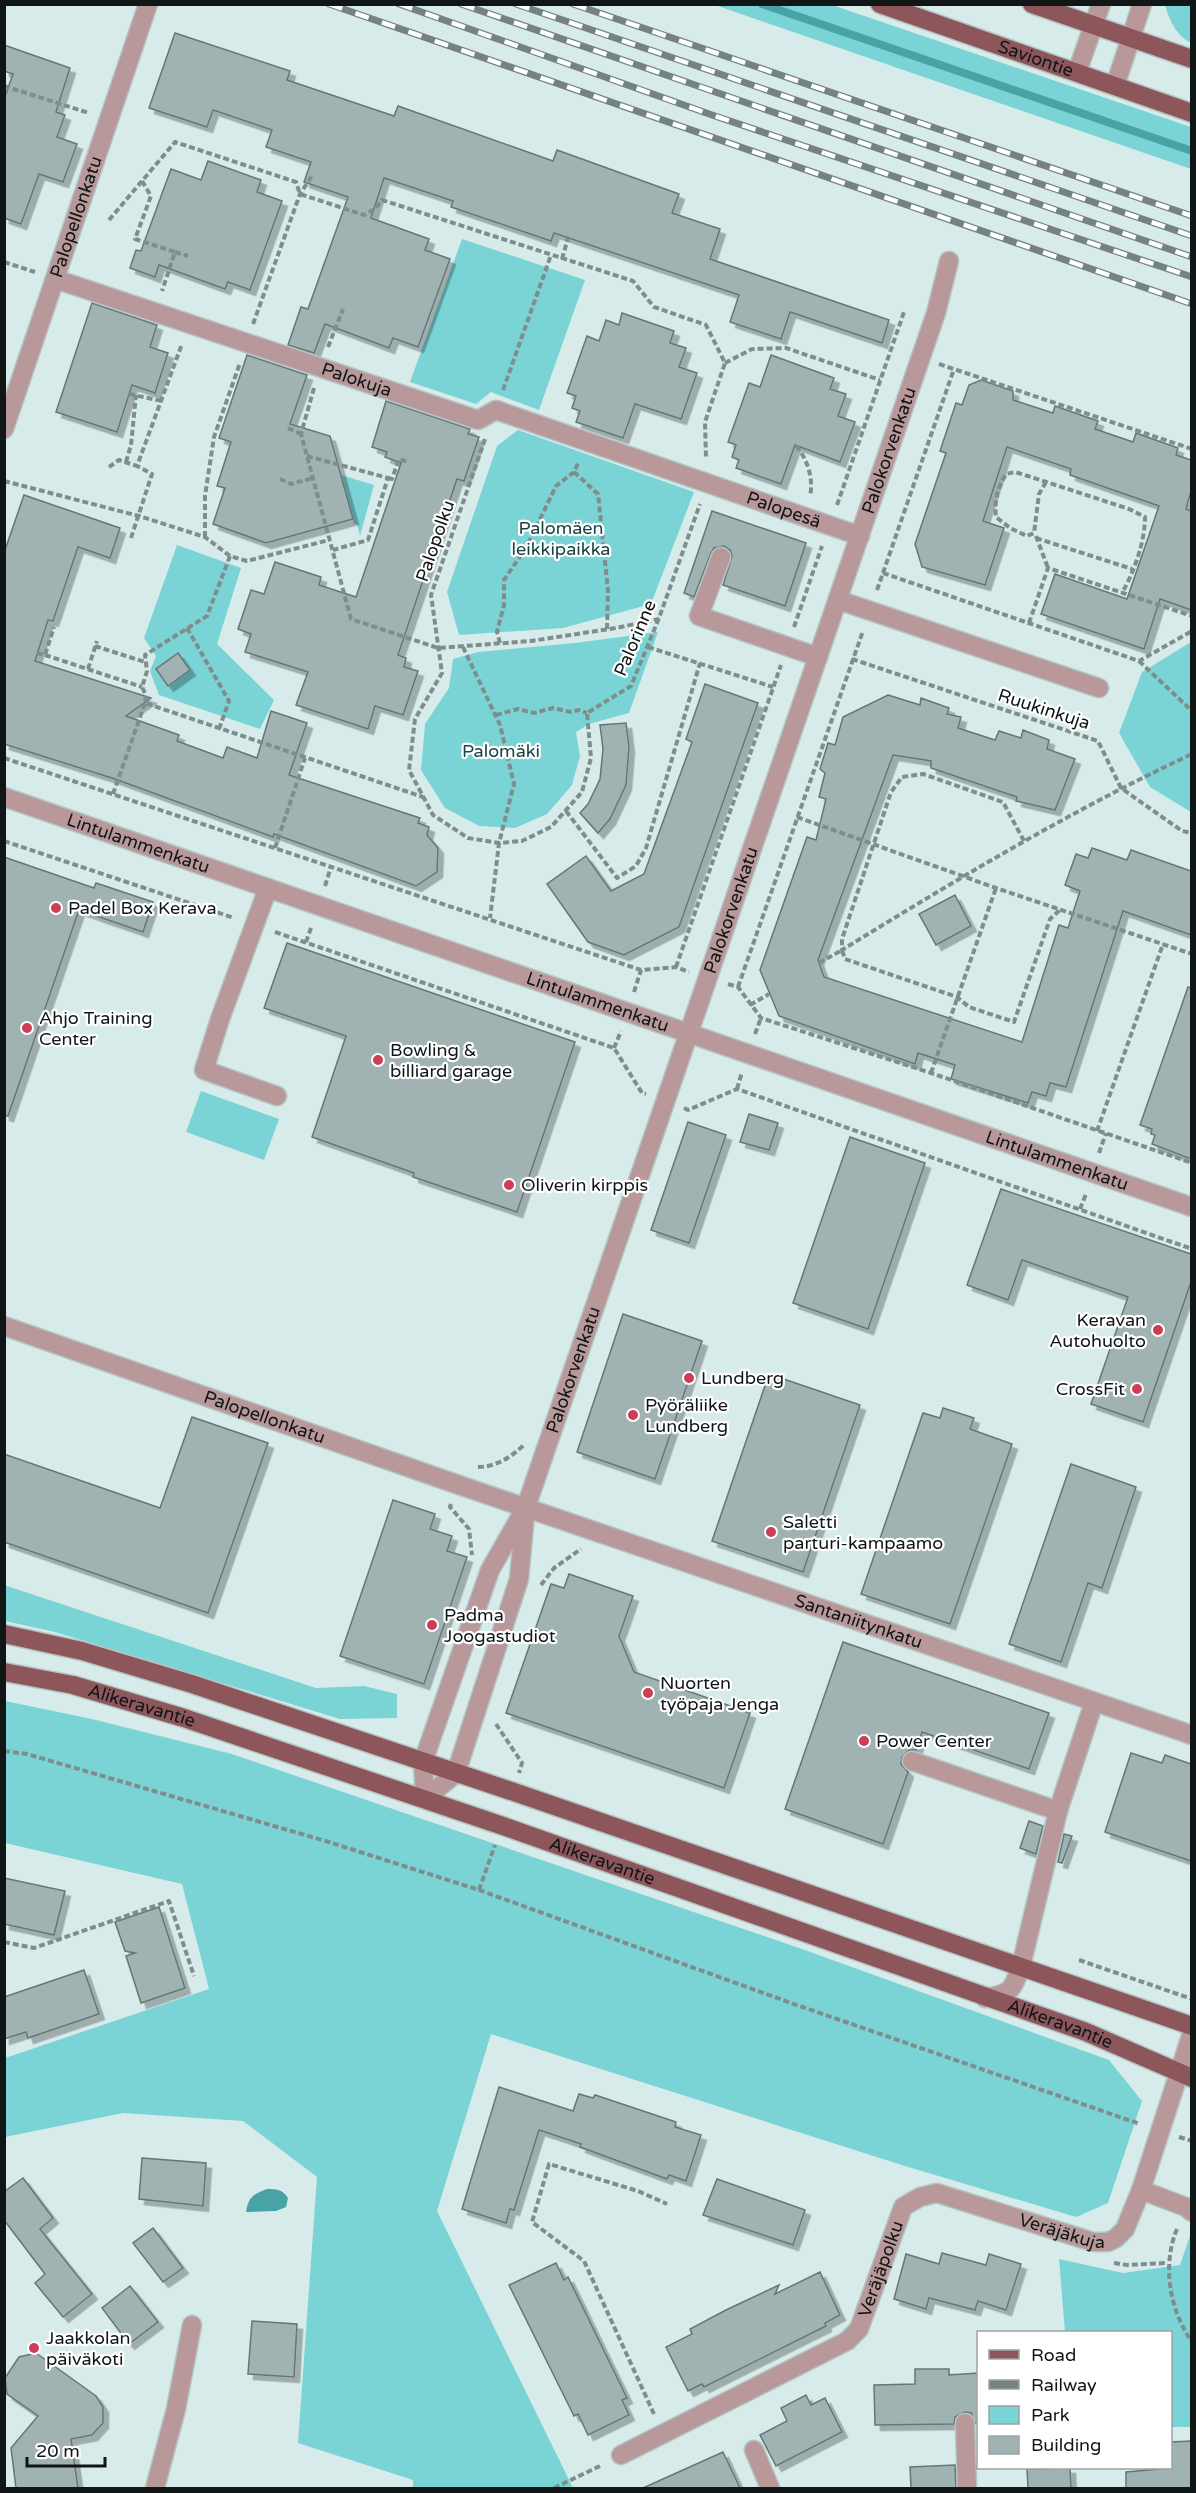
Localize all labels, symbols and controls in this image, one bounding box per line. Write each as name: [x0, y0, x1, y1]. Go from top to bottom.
street label: Saviontie: [995, 35, 1076, 82]
street label: Palopellonkatu: [45, 153, 107, 281]
street label: Palokuja: [319, 358, 395, 401]
street label: Palokorvenkatu: [857, 384, 921, 517]
street label: Palopesä: [744, 487, 824, 533]
street label: Palopolku: [411, 497, 459, 585]
park label: Palomäen leikkipaikka: [512, 517, 610, 560]
street label: Palorinne: [609, 597, 661, 679]
street label: Ruukinkuja: [995, 684, 1093, 734]
park label: Palomäki: [462, 740, 540, 762]
street label: Lintulammenkatu: [64, 809, 213, 878]
street label: Palokorvenkatu: [699, 844, 763, 977]
place label: Padel Box Kerava: [68, 897, 217, 919]
marker: Padel Box Kerava: [49, 901, 63, 915]
street label: Lintulammenkatu: [523, 967, 672, 1037]
place label: Ahjo Training Center: [39, 1007, 153, 1050]
marker: Ahjo Training Center: [20, 1021, 34, 1035]
place label: Bowling & billiard garage: [390, 1039, 512, 1082]
marker: Bowling & billiard garage: [371, 1053, 385, 1067]
street label: Lintulammenkatu: [983, 1126, 1131, 1195]
place label: Oliverin kirppis: [521, 1174, 648, 1196]
marker: Oliverin kirppis: [502, 1178, 516, 1192]
street label: Palokorvenkatu: [541, 1303, 605, 1436]
place label: Keravan Autohuolto: [1049, 1309, 1146, 1352]
marker: Keravan Autohuolto: [1151, 1323, 1165, 1337]
place label: Lundberg: [701, 1367, 784, 1389]
marker: Lundberg: [682, 1371, 696, 1385]
place label: CrossFit: [1056, 1378, 1125, 1400]
marker: CrossFit: [1130, 1382, 1144, 1396]
street label: Palopellonkatu: [201, 1386, 328, 1448]
place label: Pyöräliike Lundberg: [645, 1394, 728, 1437]
marker: Pyöräliike Lundberg: [626, 1408, 640, 1422]
place label: Saletti parturi-kampaamo: [783, 1511, 943, 1554]
marker: Saletti parturi-kampaamo: [764, 1525, 778, 1539]
street label: Santaniitynkatu: [792, 1589, 925, 1653]
place label: Padma Joogastudiot: [444, 1604, 556, 1647]
marker: Padma Joogastudiot: [425, 1618, 439, 1632]
place label: Nuorten työpaja Jenga: [660, 1672, 779, 1715]
street label: Alikeravantie: [86, 1679, 198, 1732]
marker: Nuorten työpaja Jenga: [641, 1686, 655, 1700]
place label: Power Center: [876, 1730, 992, 1752]
marker: Power Center: [857, 1734, 871, 1748]
street label: Alikeravantie: [546, 1832, 658, 1890]
street label: Alikeravantie: [1004, 1994, 1116, 2053]
street label: Veräjäkuja: [1016, 2208, 1105, 2253]
street label: Veräjäpolku: [853, 2218, 908, 2320]
place label: Jaakkolan päiväkoti: [46, 2327, 131, 2370]
legend: [977, 2331, 1172, 2469]
marker: Jaakkolan päiväkoti: [27, 2341, 41, 2355]
text: Road: [1031, 2344, 1076, 2366]
text: Railway: [1031, 2374, 1097, 2396]
text: Park: [1031, 2404, 1070, 2426]
scale bar: [27, 2430, 105, 2468]
text: Building: [1031, 2434, 1101, 2456]
text: 20 m: [36, 2440, 80, 2462]

